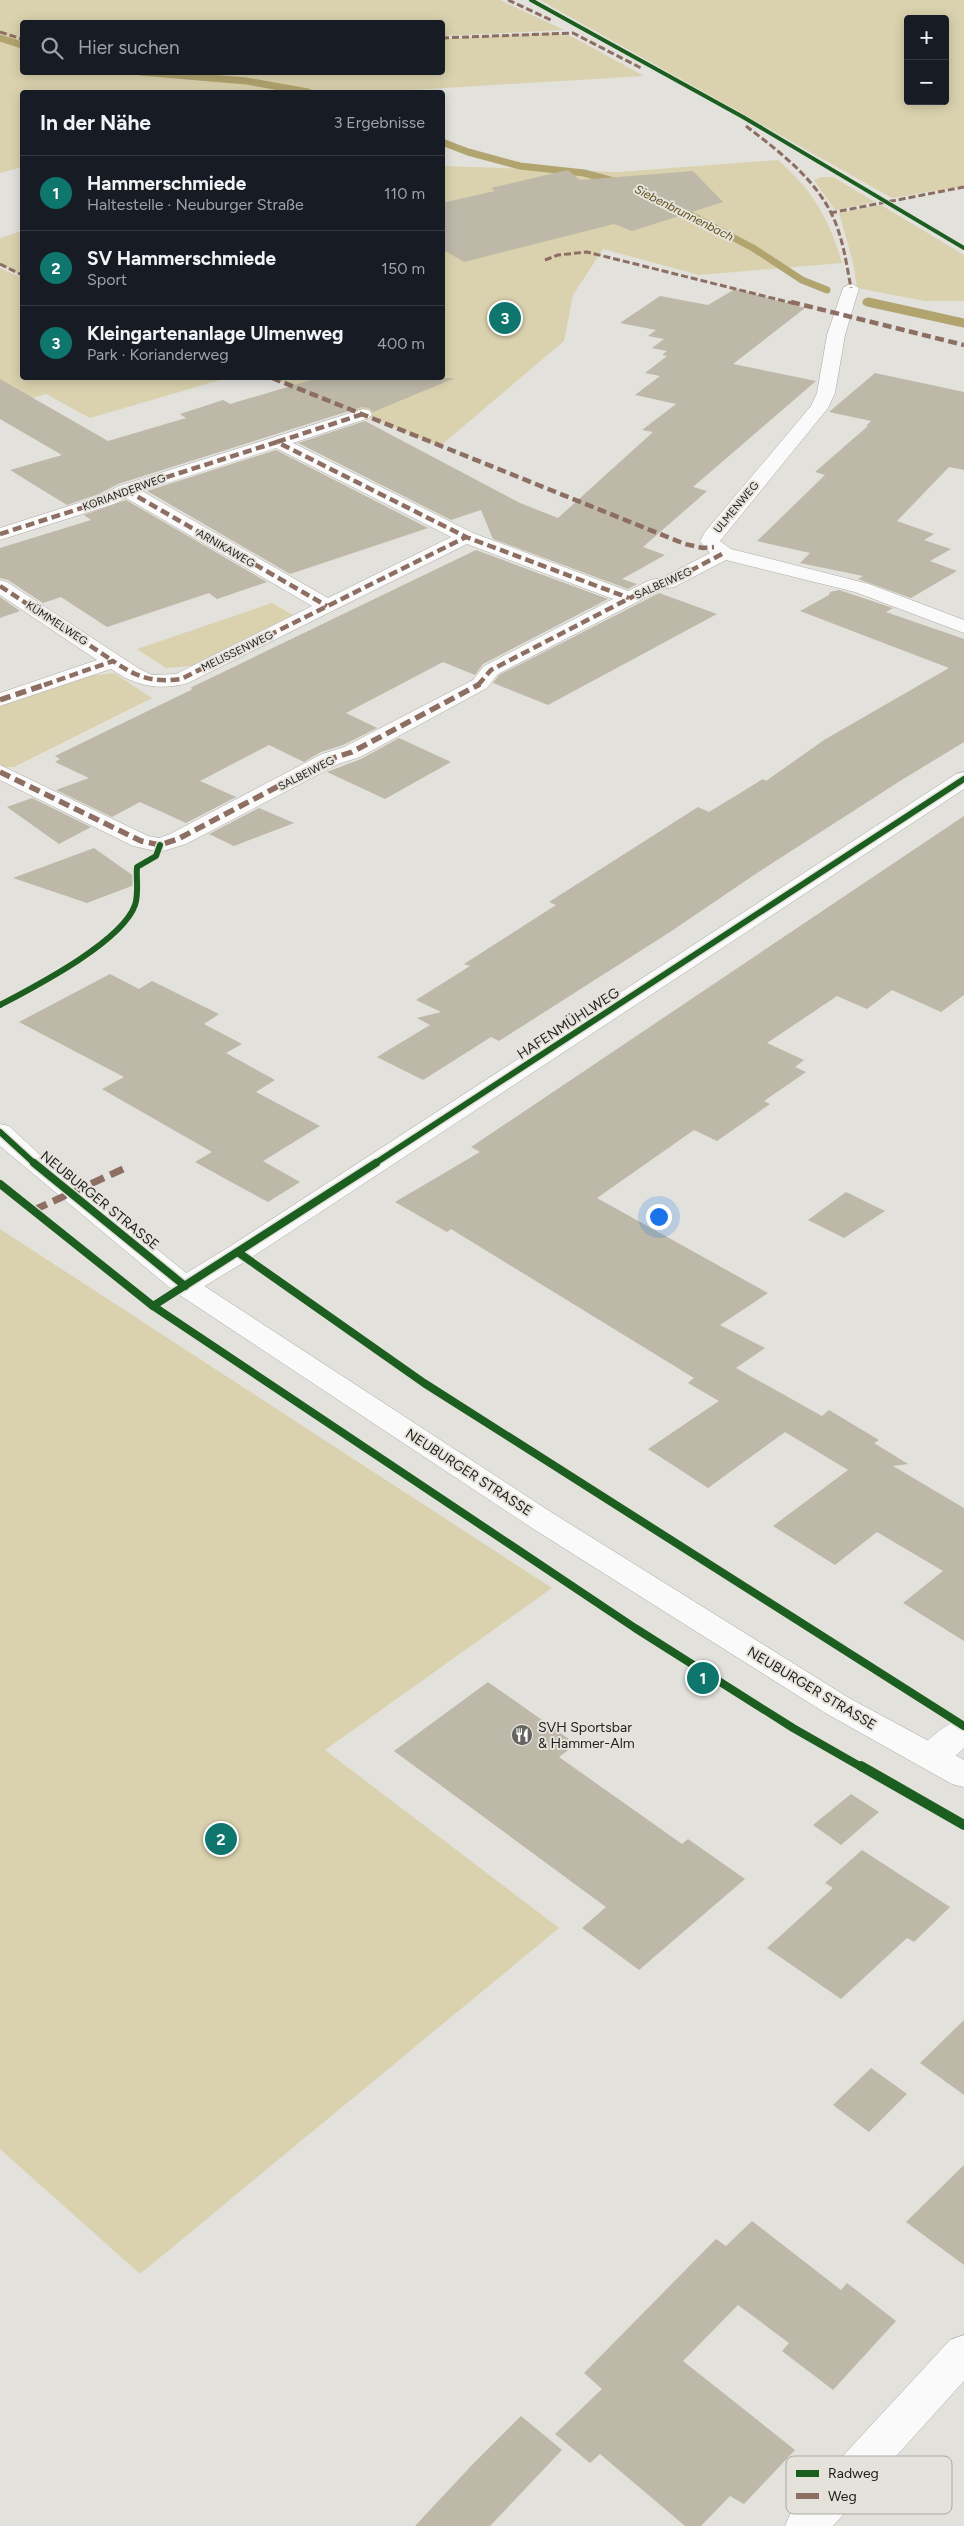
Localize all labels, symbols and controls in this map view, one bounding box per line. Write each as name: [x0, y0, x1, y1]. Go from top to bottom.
map controls: [904, 15, 949, 105]
button: +: [904, 15, 949, 60]
search box: [20, 20, 445, 75]
icon: search: [38, 34, 66, 62]
text: Hier suchen: [78, 36, 179, 59]
button: −: [904, 60, 949, 105]
text: In der Nähe: [40, 110, 151, 135]
text: 3 Ergebnisse: [334, 113, 425, 132]
text: Hammerschmiede: [87, 172, 246, 195]
water label: Siebenbrunnenbach: [632, 182, 736, 244]
text: 1: [53, 184, 59, 203]
text: 110 m: [384, 184, 425, 203]
text: Haltestelle · Neuburger Straße: [87, 195, 304, 214]
text: SV Hammerschmiede: [87, 247, 276, 270]
text: 2: [51, 259, 61, 278]
text: 150 m: [381, 259, 425, 278]
text: Sport: [87, 270, 127, 289]
pin: 3: [489, 299, 521, 337]
text: Kleingartenanlage Ulmenweg: [87, 322, 344, 345]
text: 3: [52, 334, 60, 353]
text: 400 m: [377, 334, 425, 353]
text: Park · Korianderweg: [87, 345, 229, 364]
street label: KORIANDERWEG: [81, 471, 167, 514]
street label: ULMENWEG: [711, 479, 762, 536]
street label: ARNIKAWEG: [194, 527, 257, 570]
street label: SALBEIWEG: [632, 565, 694, 602]
street label: KÜMMELWEG: [24, 598, 90, 648]
street label: MELISSENWEG: [199, 628, 275, 674]
street label: SALBEIWEG: [276, 754, 337, 793]
street label: HAFENMÜHLWEG: [514, 984, 623, 1063]
street label: NEUBURGER STRASSE: [37, 1147, 162, 1253]
your location: [646, 1204, 672, 1230]
street label: NEUBURGER STRASSE: [402, 1425, 535, 1520]
street label: NEUBURGER STRASSE: [744, 1643, 879, 1734]
pin: 1: [687, 1659, 719, 1697]
place label: SVH Sportsbar & Hammer-Alm: [538, 1719, 635, 1752]
restaurant icon: SVH Sportsbar & Hammer-Alm: [510, 1723, 534, 1747]
pin: 2: [205, 1820, 237, 1858]
legend: [786, 2456, 952, 2514]
text: Radweg: [828, 2465, 879, 2482]
text: Weg: [828, 2488, 857, 2505]

